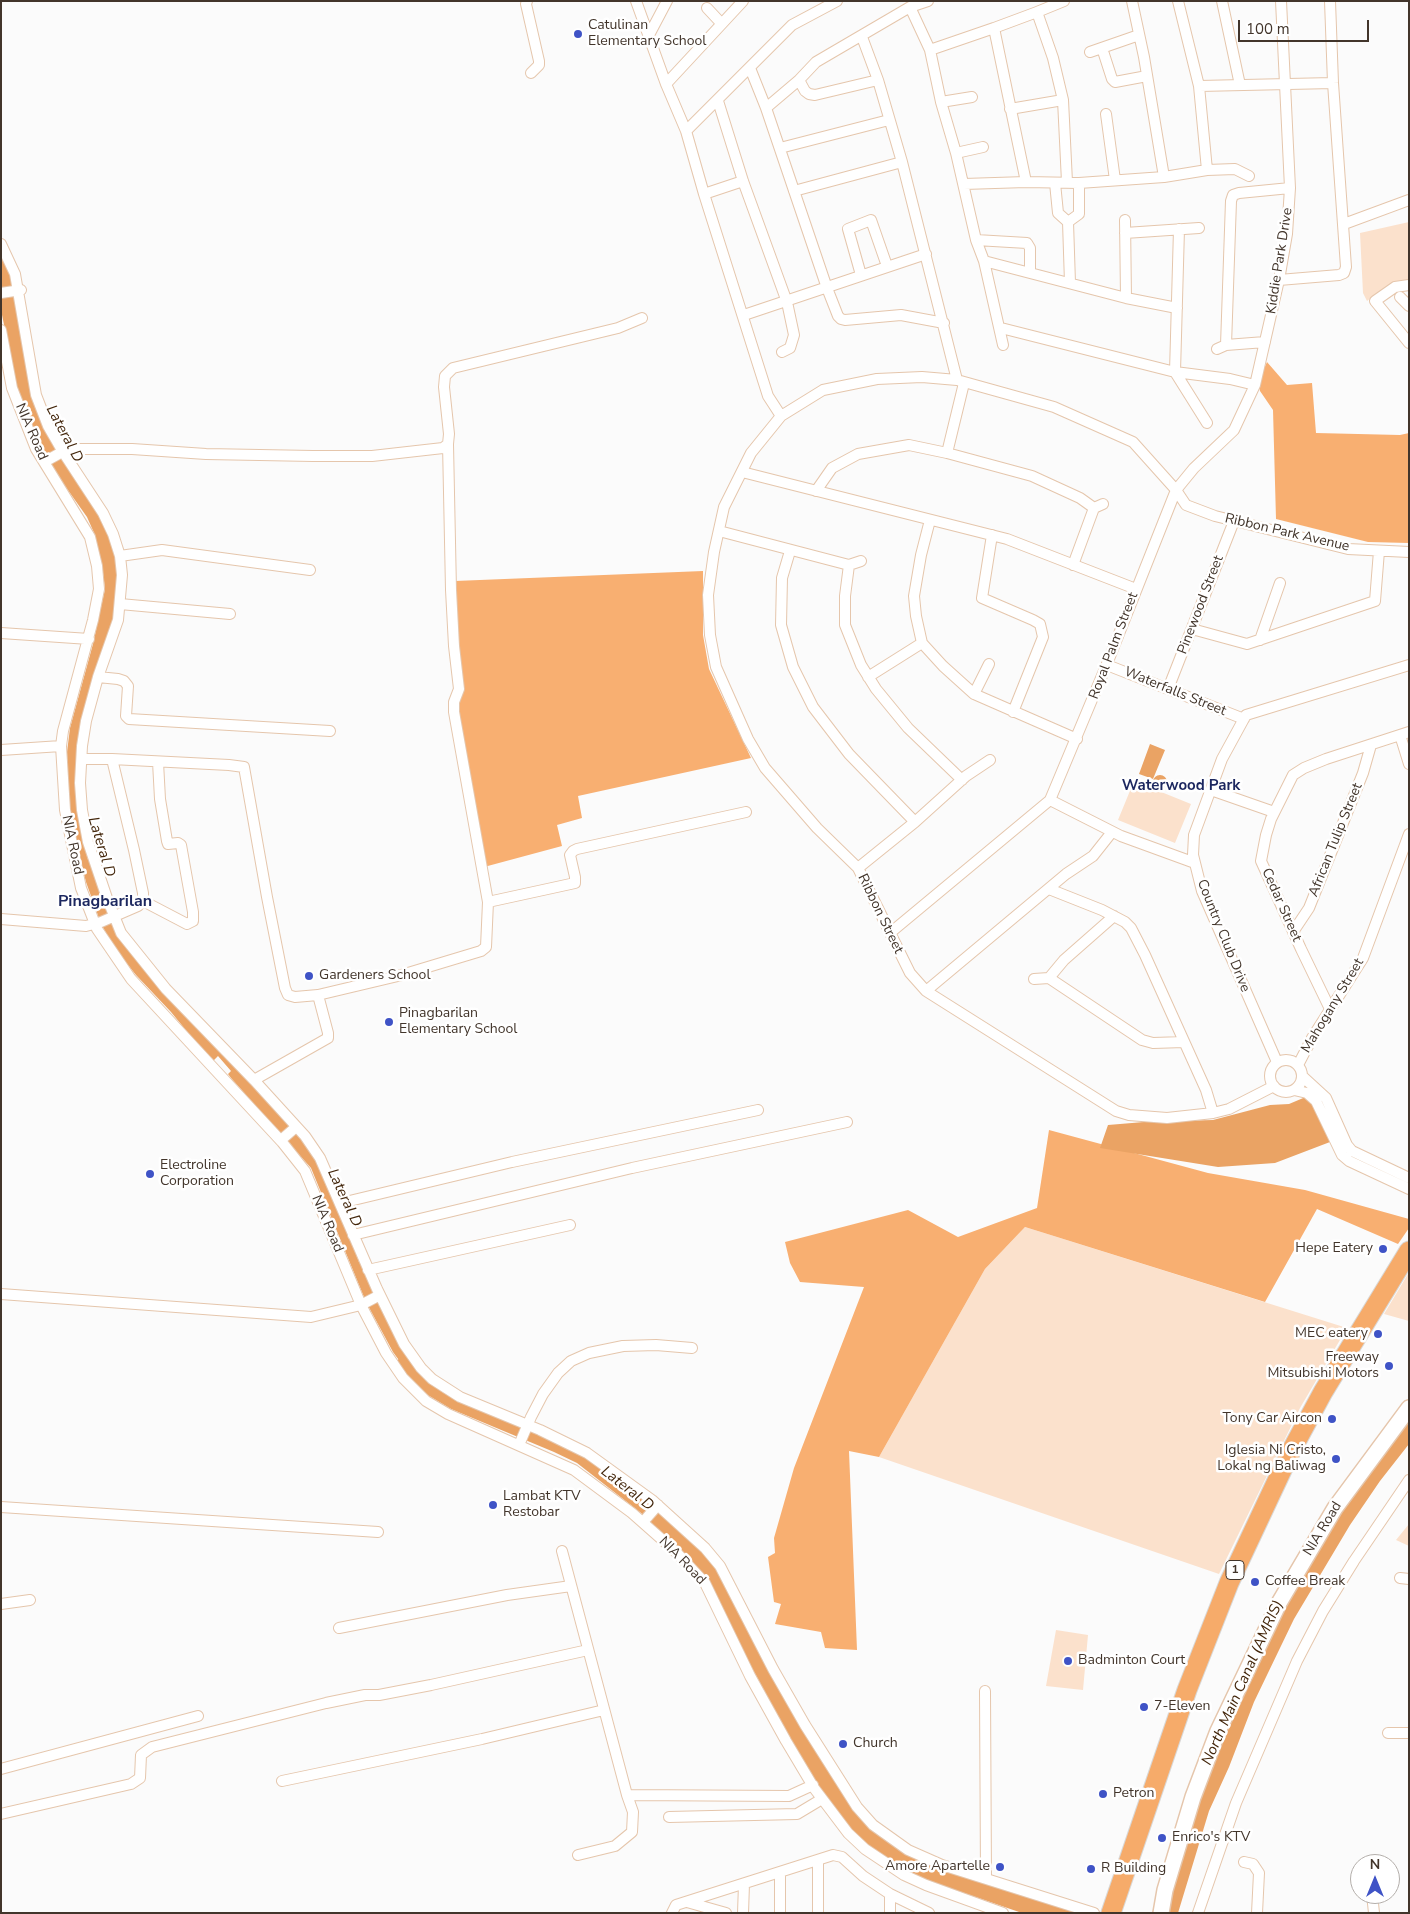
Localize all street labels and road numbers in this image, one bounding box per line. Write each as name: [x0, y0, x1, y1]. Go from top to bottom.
street label: Kiddie Park Drive: [1263, 207, 1297, 315]
street label: NIA Road: [11, 401, 51, 463]
street label: Ribbon Park Avenue: [1223, 510, 1351, 556]
street label: Pinewood Street: [1174, 553, 1228, 657]
street label: Royal Palm Street: [1086, 590, 1142, 702]
street label: Waterfalls Street: [1122, 664, 1228, 720]
street label: African Tulip Street: [1306, 781, 1366, 899]
street label: NIA Road: [58, 814, 86, 876]
street label: Cedar Street: [1257, 866, 1305, 944]
street label: Ribbon Street: [853, 871, 907, 957]
street label: Country Club Drive: [1193, 877, 1253, 995]
street label: Mahogany Street: [1298, 956, 1368, 1056]
street label: NIA Road: [307, 1193, 347, 1255]
street label: NIA Road: [1300, 1499, 1346, 1559]
street label: NIA Road: [655, 1533, 709, 1589]
road number: 1: [1226, 1560, 1244, 1580]

